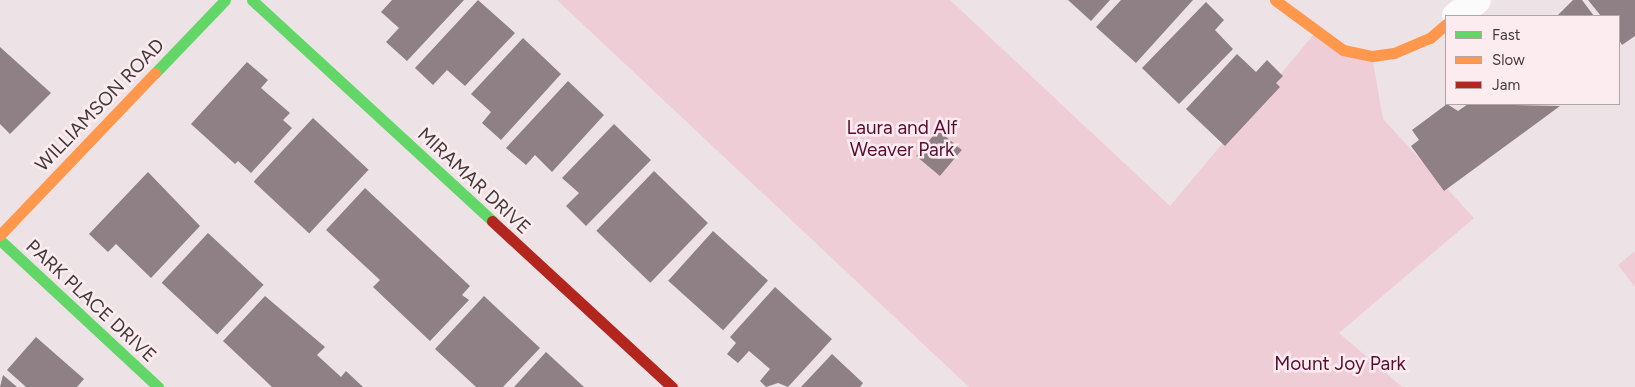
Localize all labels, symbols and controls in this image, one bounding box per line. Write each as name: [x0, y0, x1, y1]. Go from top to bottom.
legend: [1445, 15, 1620, 105]
text: Fast: [1492, 26, 1520, 44]
street label: WILLIAMSON ROAD: [31, 34, 169, 176]
text: Slow: [1492, 51, 1525, 69]
text: Jam: [1492, 76, 1520, 94]
park label: Laura and Alf Weaver Park: [846, 117, 958, 161]
street label: MIRAMAR DRIVE: [413, 123, 535, 239]
street label: PARK PLACE DRIVE: [21, 235, 161, 367]
park label: Mount Joy Park: [1274, 353, 1406, 375]

